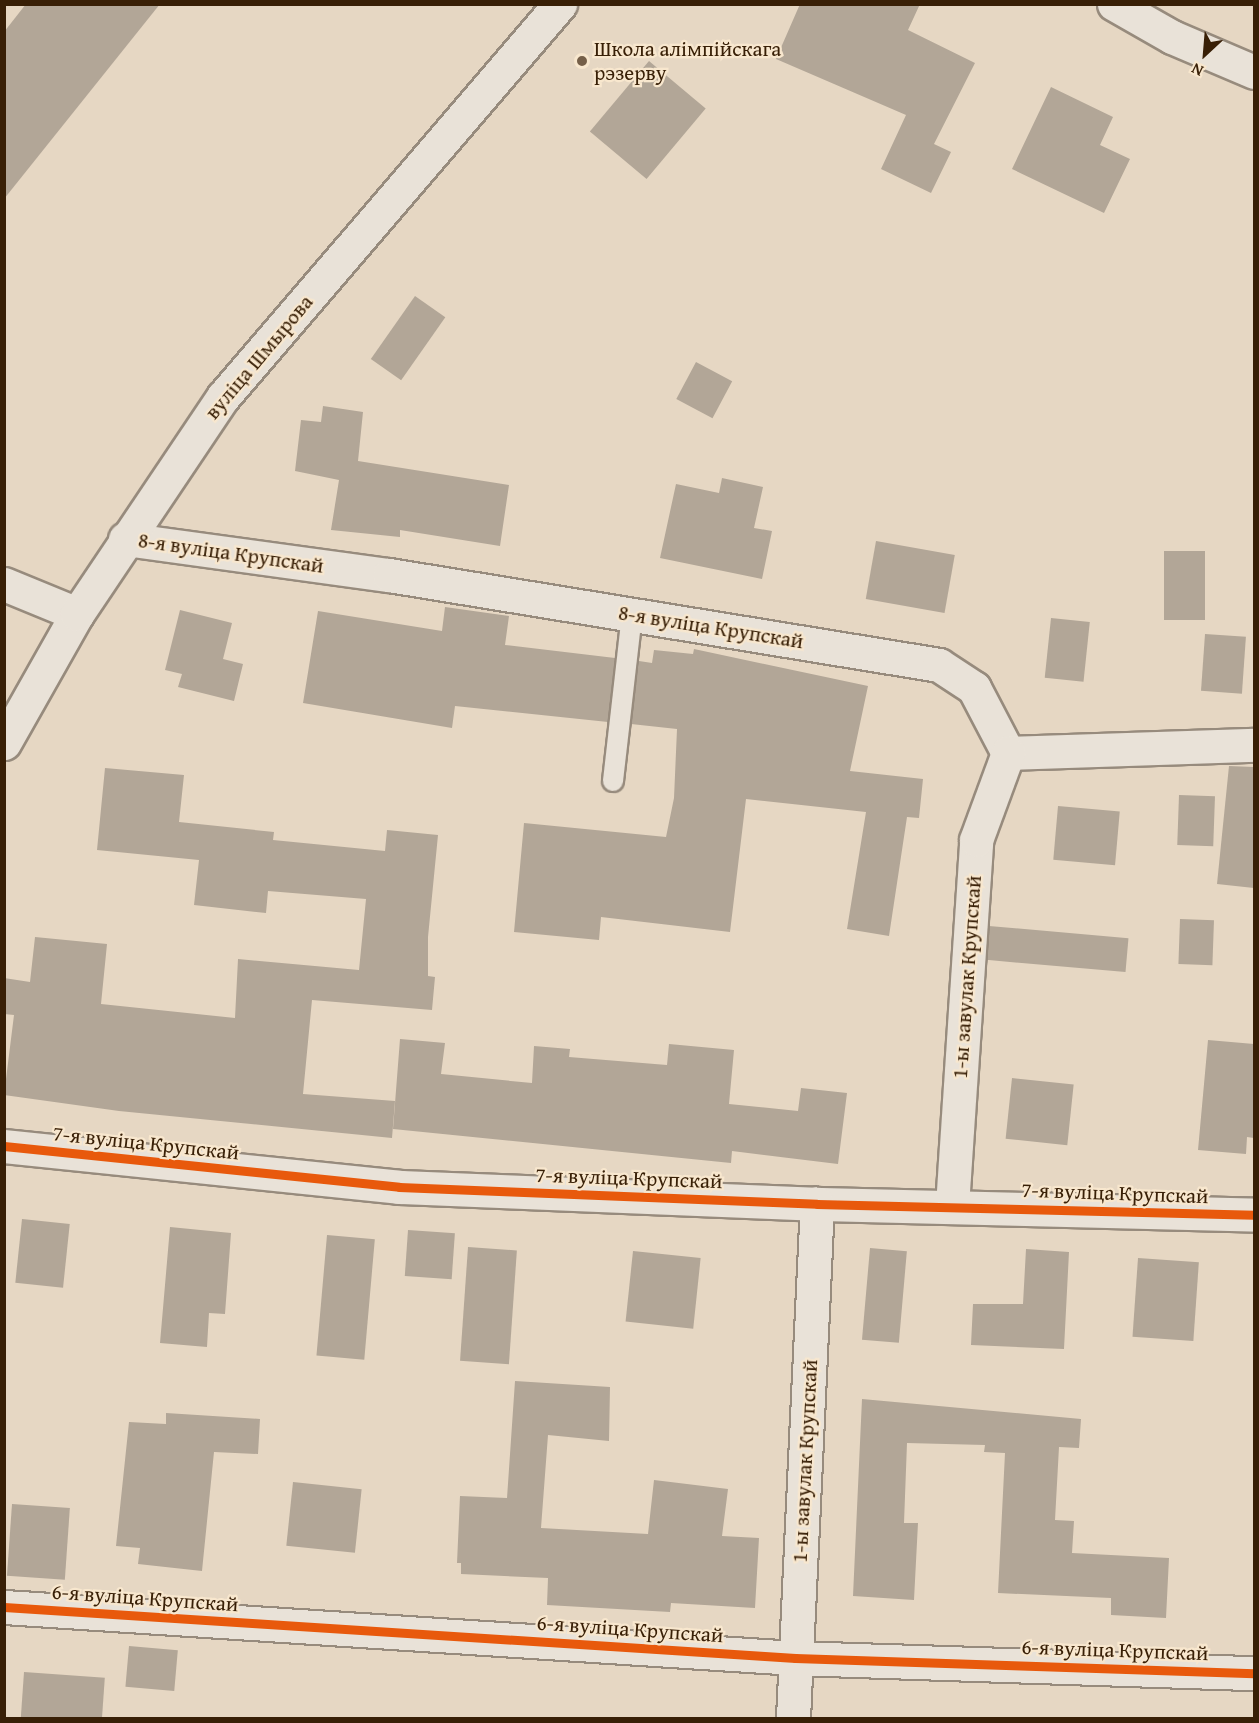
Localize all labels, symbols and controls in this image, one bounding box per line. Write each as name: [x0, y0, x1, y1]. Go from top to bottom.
north arrow: [1175, 24, 1235, 84]
place label: Школа алімпійскага рэзерву: [594, 36, 781, 86]
marker: Школа алімпійскага рэзерву: [575, 54, 589, 68]
text: N: [1187, 57, 1207, 83]
street label: вуліца Шмырова: [200, 290, 318, 424]
street label: 8-я вуліца Крупскай: [137, 528, 325, 578]
street label: 8-я вуліца Крупскай: [617, 600, 805, 654]
street label: 1-ы завулак Крупскай: [947, 875, 987, 1079]
street label: 7-я вуліца Крупскай: [52, 1121, 240, 1165]
street label: 7-я вуліца Крупскай: [535, 1162, 723, 1194]
street label: 7-я вуліца Крупскай: [1021, 1177, 1209, 1209]
street label: 1-ы завулак Крупскай: [787, 1359, 823, 1563]
street label: 6-я вуліца Крупскай: [51, 1579, 239, 1617]
street label: 6-я вуліца Крупскай: [536, 1610, 724, 1648]
street label: 6-я вуліца Крупскай: [1021, 1634, 1209, 1666]

